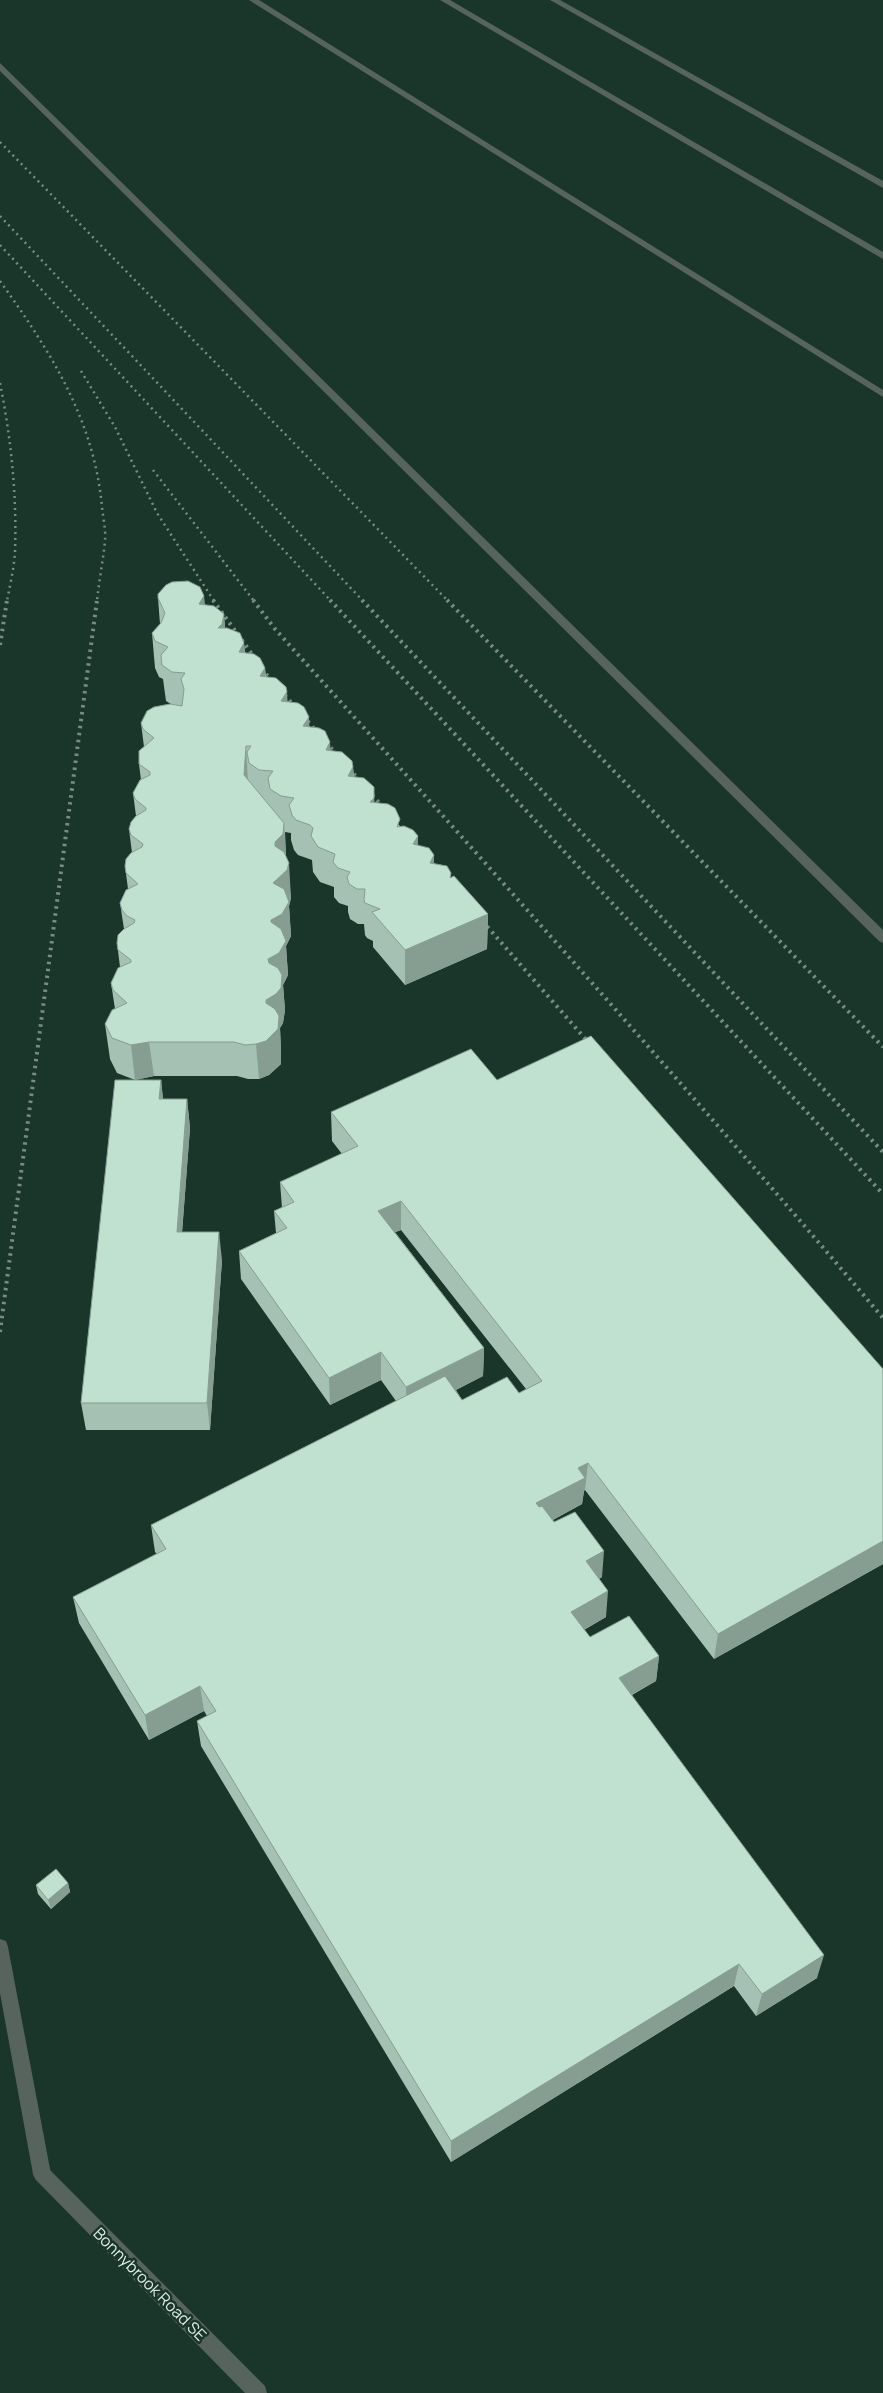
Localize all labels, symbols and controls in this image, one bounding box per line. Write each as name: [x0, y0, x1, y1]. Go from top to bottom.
street label: Bonnybrook Road SE: [89, 2223, 211, 2345]

